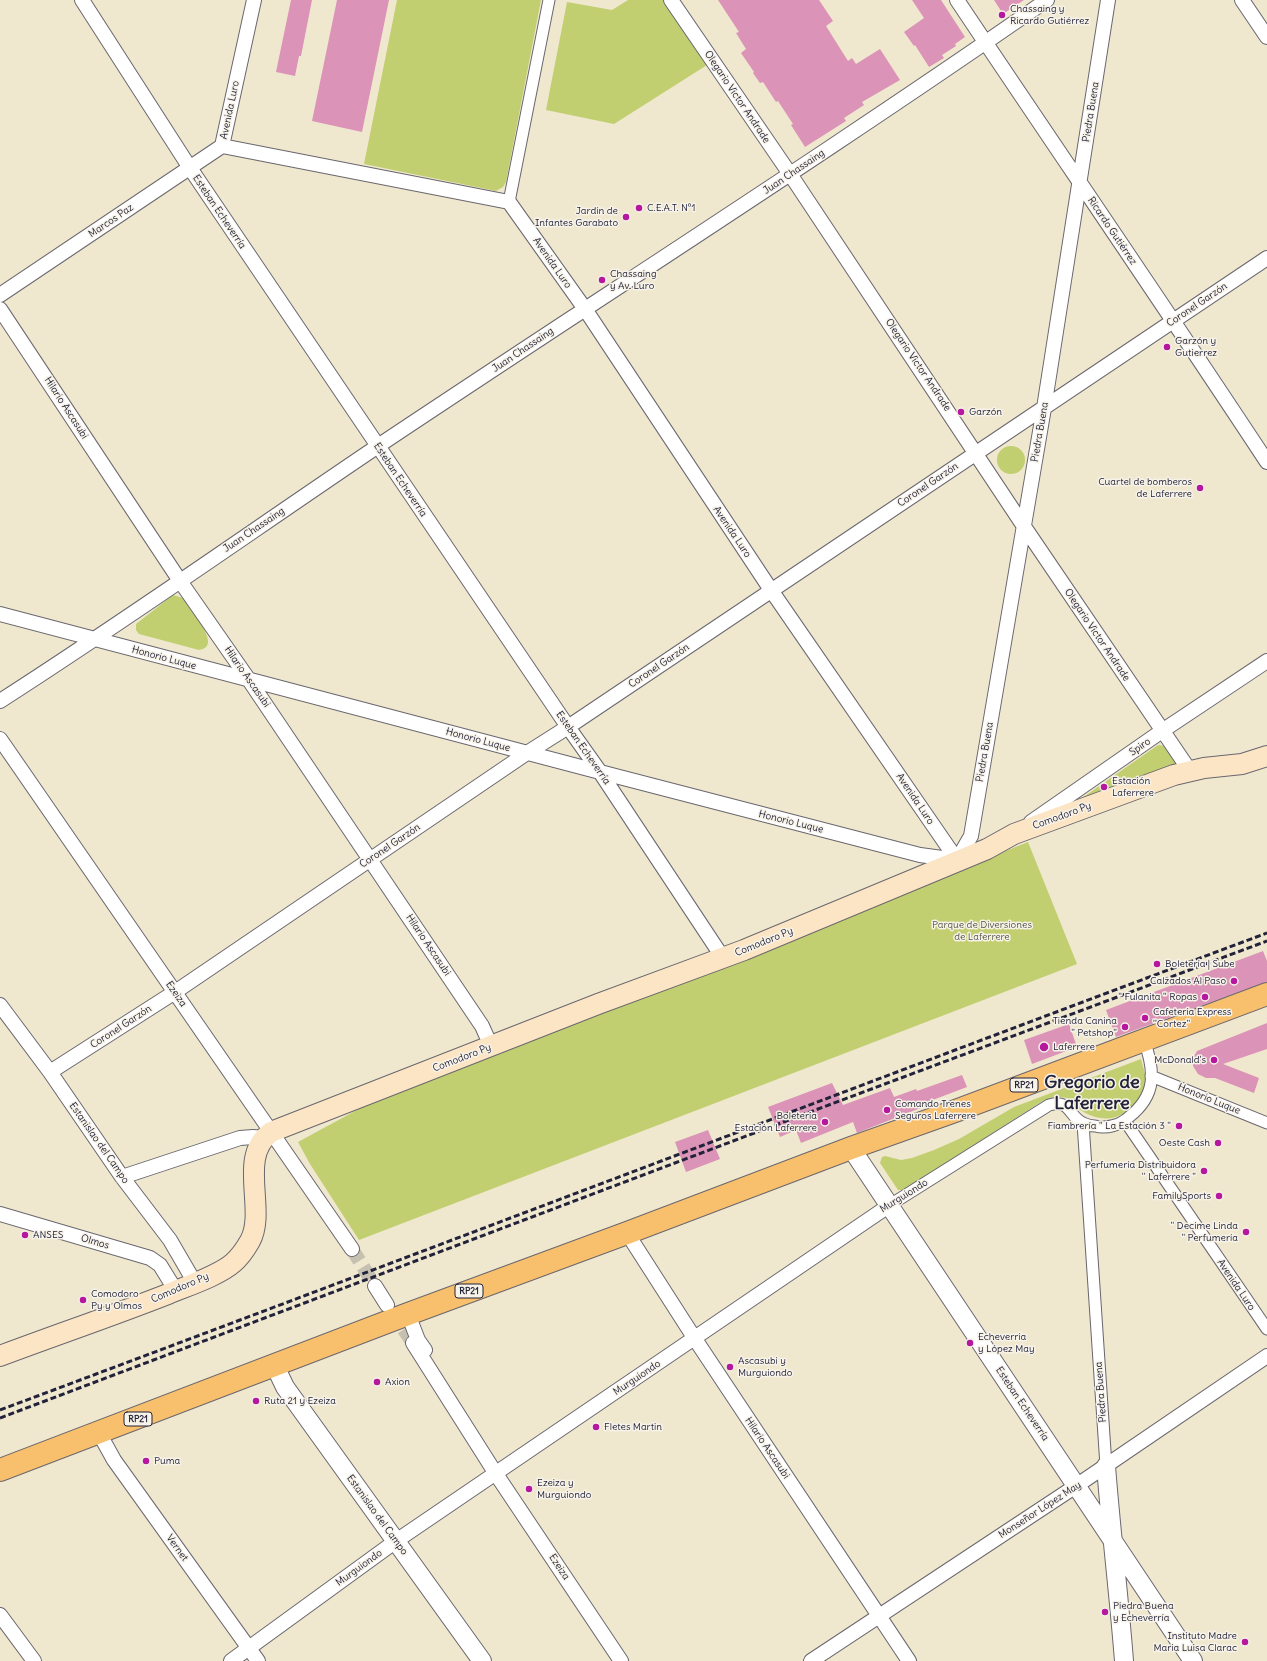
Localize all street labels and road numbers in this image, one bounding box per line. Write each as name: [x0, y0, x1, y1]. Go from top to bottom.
street label: Olegario Victor Andrade: [702, 48, 772, 146]
street label: Avenida Luro: [218, 80, 242, 140]
street label: Piedra Buena: [1080, 81, 1102, 143]
street label: Juan Chassaing: [761, 147, 827, 197]
street label: Esteban Echeverría: [190, 173, 248, 251]
street label: Ricardo Gutiérrez: [1085, 195, 1139, 267]
street label: Marcos Paz: [86, 202, 136, 240]
street label: Avenida Luro: [530, 235, 574, 291]
street label: Coronel Garzón: [1164, 280, 1230, 330]
street label: Olegario Victor Andrade: [883, 316, 953, 414]
street label: Juan Chassaing: [490, 325, 556, 375]
street label: Hilario Ascasubi: [41, 375, 91, 441]
street label: Piedra Buena: [1029, 401, 1051, 463]
street label: Esteban Echeverría: [371, 441, 429, 519]
street label: Coronel Garzón: [895, 460, 961, 510]
street label: Avenida Luro: [710, 504, 754, 560]
street label: Juan Chassaing: [221, 505, 287, 555]
street label: Olegario Victor Andrade: [1062, 586, 1132, 684]
street label: Coronel Garzón: [626, 641, 692, 691]
street label: Honorio Luque: [130, 644, 198, 672]
street label: Hilario Ascasubi: [222, 644, 272, 710]
street label: Esteban Echeverría: [553, 709, 613, 787]
street label: Piedra Buena: [974, 721, 996, 783]
street label: Honorio Luque: [444, 726, 512, 754]
street label: Spiro: [1127, 735, 1153, 759]
street label: Avenida Luro: [893, 771, 937, 827]
street label: Comodoro Py: [1031, 800, 1093, 832]
street label: Honorio Luque: [757, 808, 825, 836]
street label: Coronel Garzón: [357, 821, 423, 871]
street label: Hilario Ascasubi: [403, 912, 453, 978]
street label: Comodoro Py: [733, 925, 795, 959]
street label: Ezeiza: [163, 979, 189, 1009]
street label: Coronel Garzón: [88, 1003, 154, 1051]
street label: Comodoro Py: [431, 1041, 493, 1075]
road number: RP21: [1010, 1078, 1038, 1092]
street label: Honorio Luque: [1176, 1081, 1242, 1117]
street label: Estanislao del Campo: [67, 1100, 131, 1186]
street label: Murguiondo: [878, 1176, 930, 1216]
street label: Olmos: [79, 1232, 111, 1252]
street label: Avenida Luro: [1214, 1257, 1258, 1313]
street label: Comodoro Py: [149, 1270, 211, 1306]
road number: RP21: [455, 1284, 483, 1298]
street label: Murguiondo: [611, 1358, 663, 1398]
street label: Piedra Buena: [1093, 1361, 1109, 1423]
street label: Esteban Echeverría: [993, 1365, 1051, 1443]
road number: RP21: [124, 1412, 152, 1426]
street label: Hilario Ascasubi: [742, 1415, 792, 1481]
street label: Estanislao del Campo: [344, 1473, 410, 1557]
street label: Monseñor López May: [997, 1479, 1083, 1541]
street label: Vernet: [163, 1532, 191, 1564]
street label: Murguiondo: [333, 1547, 385, 1589]
street label: Ezeiza: [546, 1552, 572, 1582]

